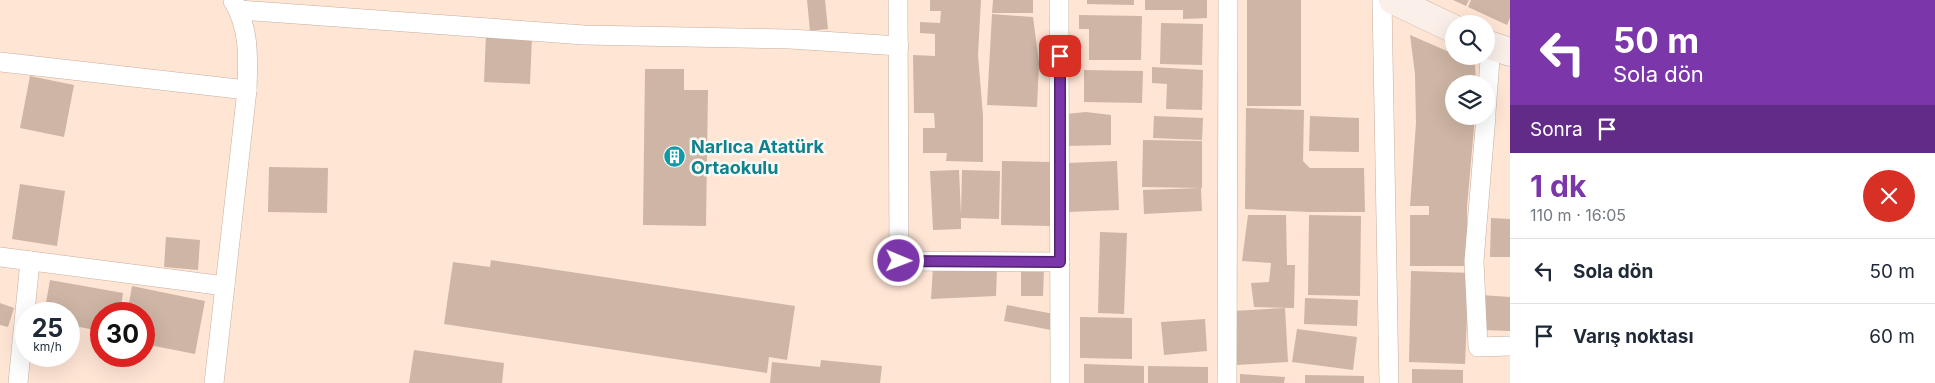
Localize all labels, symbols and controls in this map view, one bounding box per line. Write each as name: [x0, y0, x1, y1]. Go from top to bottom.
map controls: [1445, 15, 1495, 125]
button: search: [1445, 15, 1495, 65]
text: 50 m: [1613, 19, 1699, 61]
icon: left: [1530, 20, 1595, 85]
pin: [1039, 35, 1081, 77]
icon: arrive: [1046, 42, 1074, 70]
text: Sola dön: [1613, 61, 1704, 87]
button: layers: [1445, 75, 1495, 125]
icon: arrive: [1593, 115, 1621, 143]
text: Sonra: [1530, 118, 1583, 141]
place label: Narlıca Atatürk Ortaokulu: [691, 136, 825, 178]
building icon: Narlıca Atatürk Ortaokulu: [663, 145, 687, 169]
text: 1 dk: [1530, 168, 1586, 204]
button: close: [1863, 170, 1915, 222]
text: 110 m · 16:05: [1530, 205, 1626, 225]
position arrow: [872, 234, 924, 286]
icon: left: [1530, 257, 1558, 285]
text: Sola dön: [1573, 260, 1653, 283]
text: 50 m: [1869, 260, 1915, 283]
speed limit sign: 30: [90, 302, 155, 367]
text: 25: [32, 313, 63, 343]
icon: arrive: [1530, 322, 1558, 350]
text: Varış noktası: [1573, 325, 1694, 348]
text: 60 m: [1869, 325, 1915, 348]
text: km/h: [33, 339, 62, 354]

